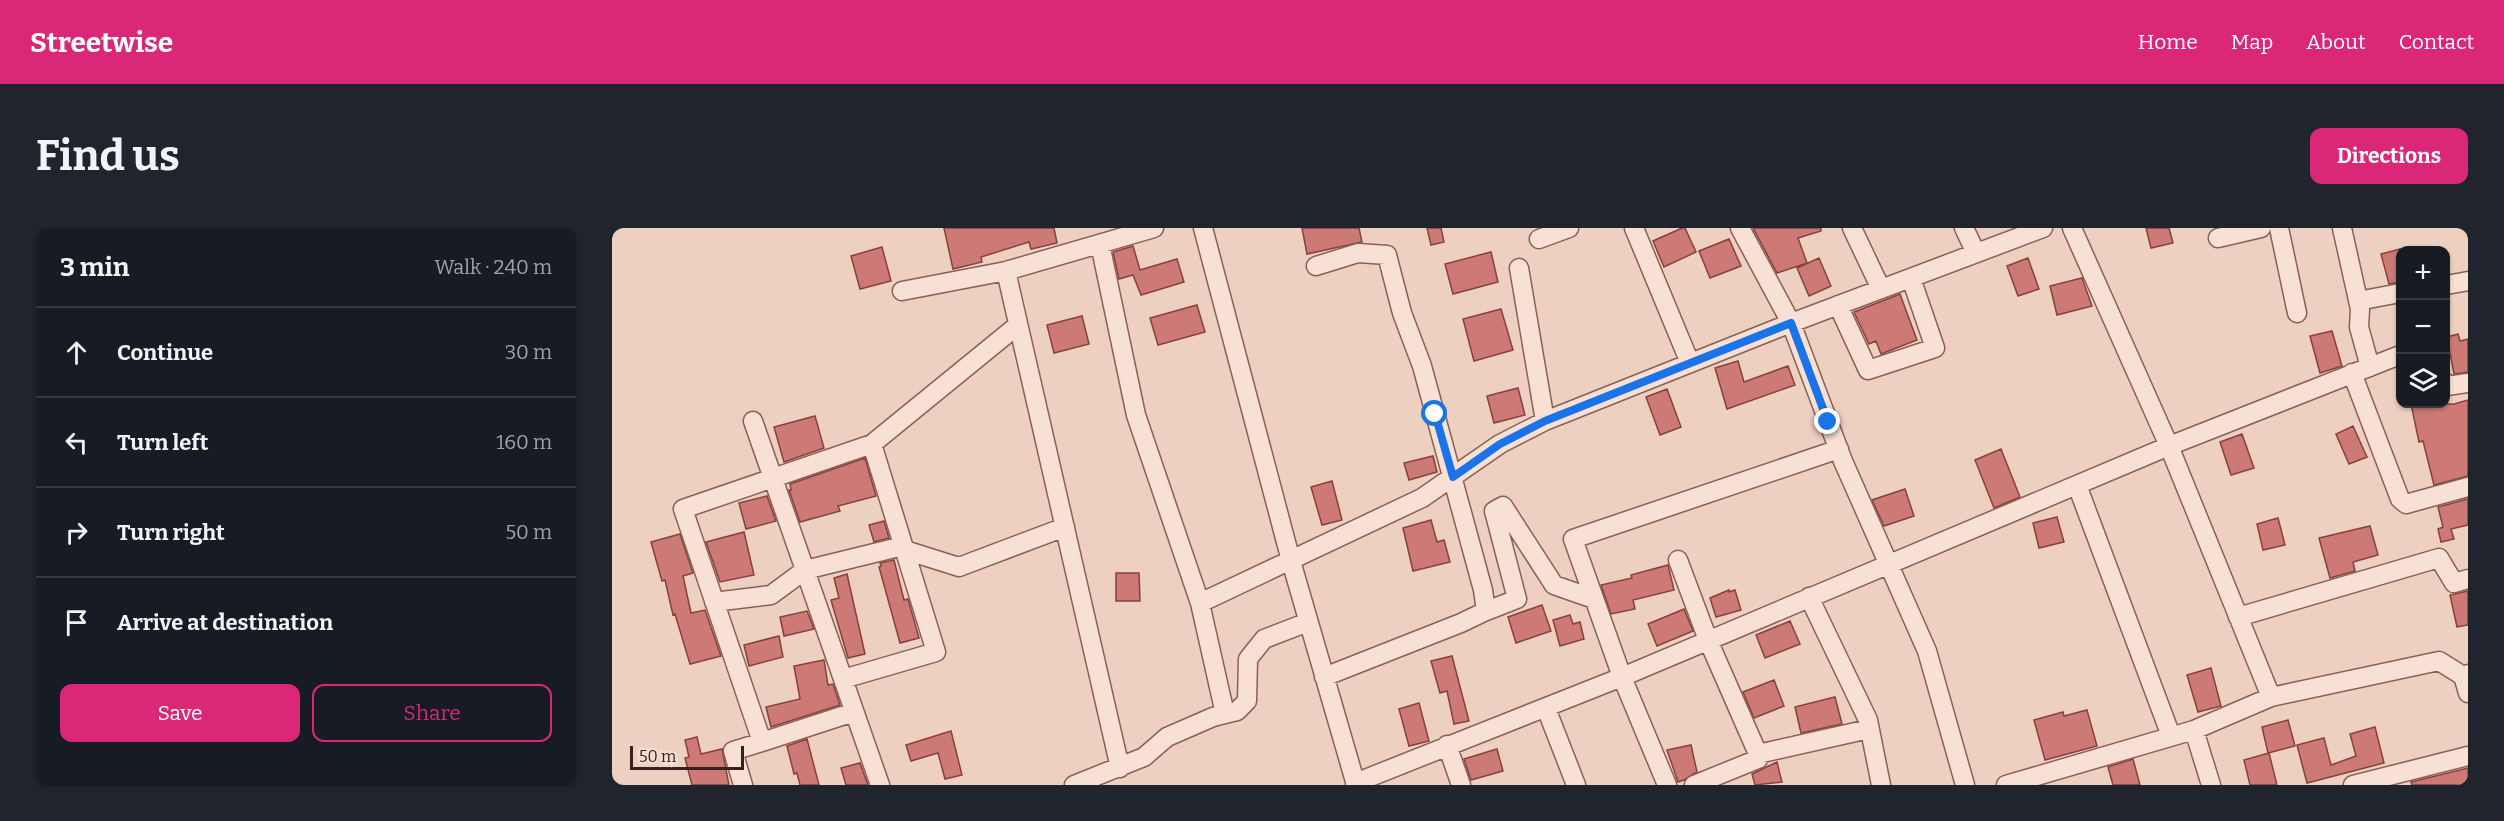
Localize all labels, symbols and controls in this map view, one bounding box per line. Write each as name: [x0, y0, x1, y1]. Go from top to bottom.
text: Streetwise: [30, 26, 173, 59]
text: Home: [2138, 29, 2198, 55]
text: Map: [2231, 29, 2273, 55]
text: About: [2306, 29, 2366, 55]
text: Contact: [2399, 29, 2474, 55]
button: Directions: [2310, 128, 2468, 184]
text: Find us: [36, 131, 180, 181]
map controls: [2396, 246, 2450, 408]
button: +: [2396, 246, 2450, 300]
text: 3 min: [60, 252, 129, 283]
text: Walk · 240 m: [434, 255, 552, 279]
button: −: [2396, 300, 2450, 354]
icon: ahead: [60, 336, 93, 369]
text: Continue: [117, 339, 213, 366]
text: 30 m: [505, 340, 552, 364]
button: layers: [2396, 354, 2450, 408]
route start: [1421, 400, 1447, 426]
route end: [1814, 408, 1840, 434]
icon: left: [60, 426, 93, 459]
text: Turn left: [117, 429, 209, 456]
text: 160 m: [496, 430, 552, 454]
icon: right: [60, 516, 93, 549]
text: Turn right: [117, 519, 225, 546]
text: 50 m: [505, 520, 552, 544]
icon: arrive: [60, 606, 93, 639]
text: Arrive at destination: [117, 609, 333, 636]
button: Save: [60, 684, 300, 742]
button: Share: [312, 684, 552, 742]
scale bar: [630, 743, 744, 770]
text: 50 m: [639, 747, 676, 766]

